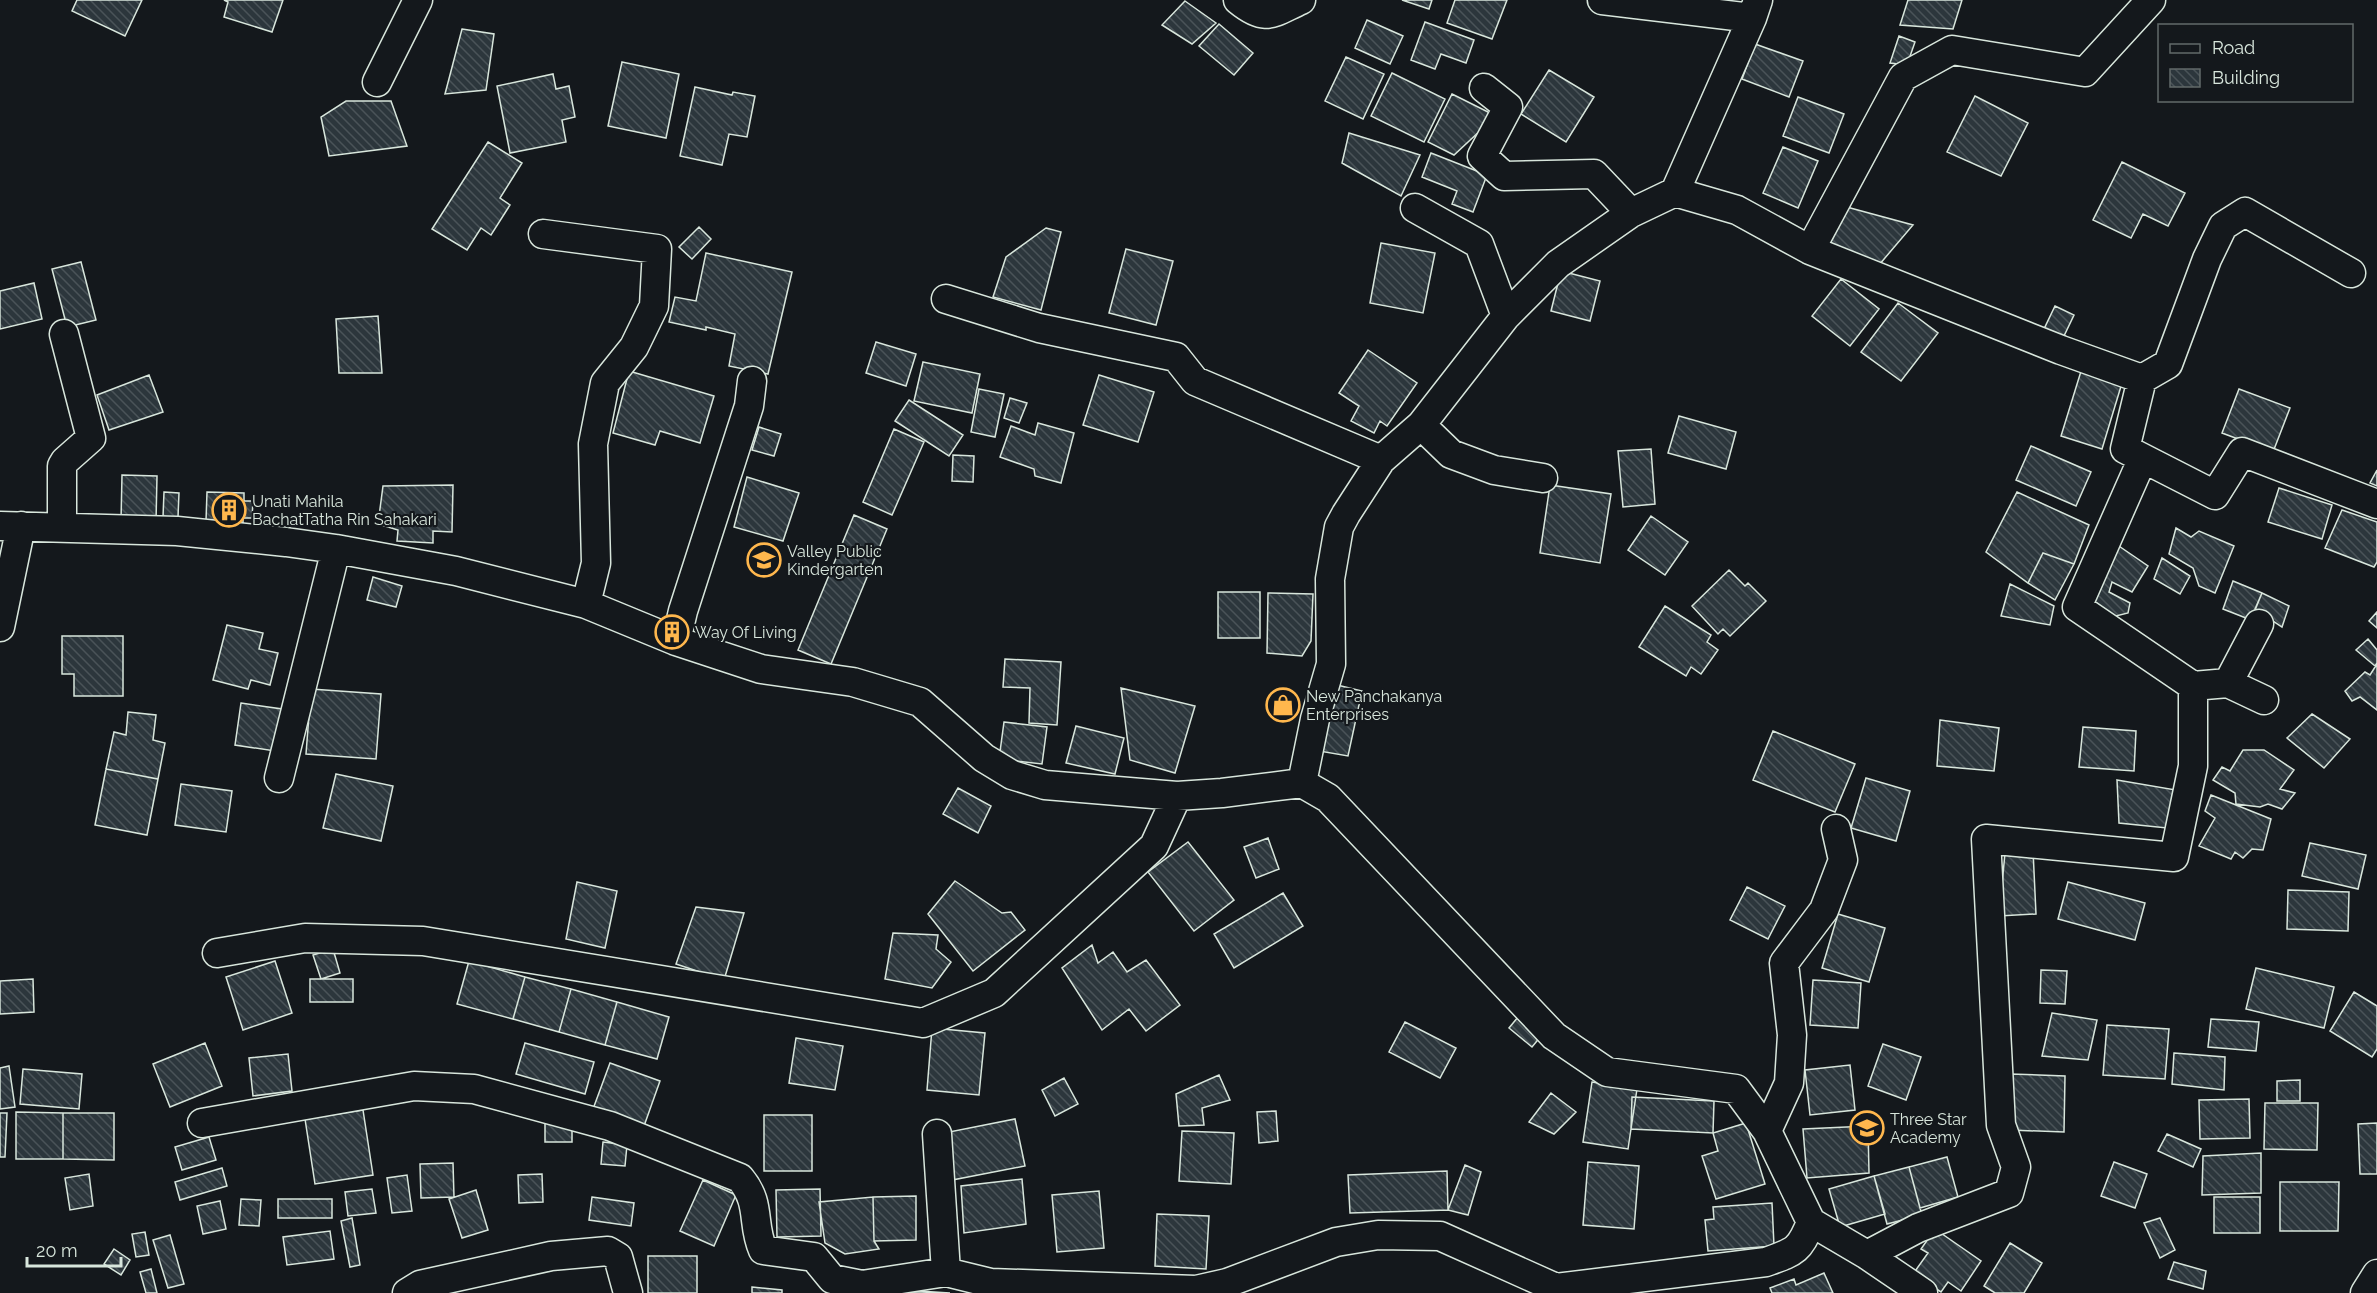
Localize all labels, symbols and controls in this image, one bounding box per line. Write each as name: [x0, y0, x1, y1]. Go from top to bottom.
legend: [2158, 24, 2353, 102]
text: Road: [2212, 37, 2255, 58]
text: Building: [2212, 67, 2280, 88]
building icon: Unati Mahila BachatTatha Rin Sahakari: [211, 492, 247, 528]
place label: Unati Mahila BachatTatha Rin Sahakari: [252, 492, 437, 529]
school or university icon: Valley Public Kindergarten: [746, 542, 782, 578]
place label: Valley Public Kindergarten: [787, 542, 883, 579]
building icon: Way Of Living: [654, 614, 690, 650]
place label: Way Of Living: [695, 623, 797, 642]
shop icon: New Panchakanya Enterprises: [1265, 687, 1301, 723]
place label: New Panchakanya Enterprises: [1306, 687, 1442, 724]
school or university icon: Three Star Academy: [1849, 1110, 1885, 1146]
place label: Three Star Academy: [1890, 1110, 1967, 1147]
scale bar: [27, 1230, 122, 1268]
text: 20 m: [36, 1240, 78, 1261]

